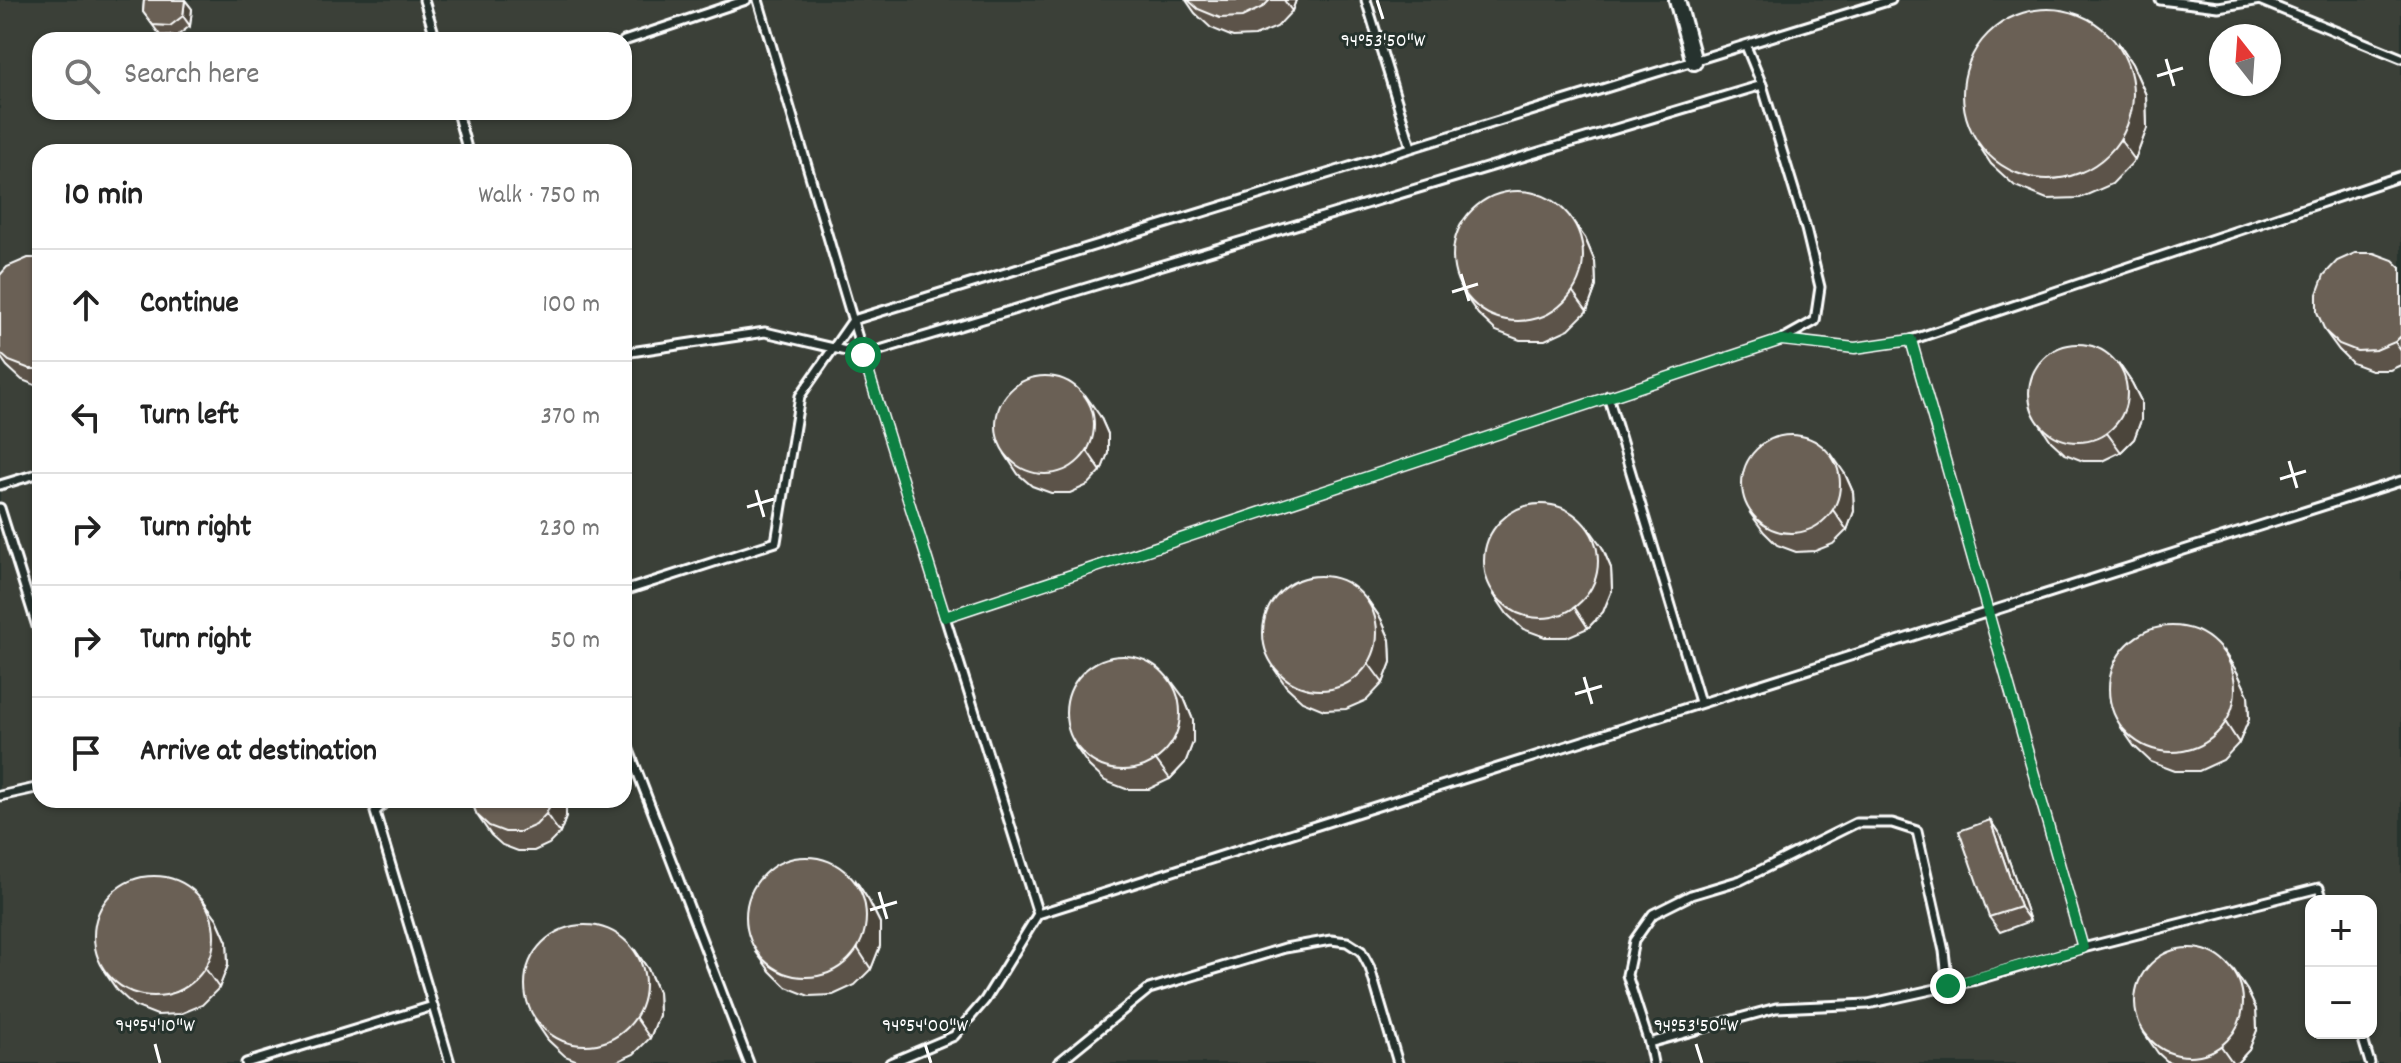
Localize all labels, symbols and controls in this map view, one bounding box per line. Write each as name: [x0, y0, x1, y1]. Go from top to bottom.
north arrow: [2209, 24, 2281, 96]
text: 94°53'50"W: [1341, 28, 1426, 56]
search box: [32, 32, 632, 120]
icon: search: [60, 54, 104, 98]
text: Search here: [124, 55, 260, 98]
text: 10 min: [64, 172, 143, 221]
text: Walk · 750 m: [478, 178, 600, 215]
icon: ahead: [64, 283, 108, 327]
text: Continue: [140, 284, 239, 327]
text: 100 m: [542, 287, 600, 324]
route start: [845, 337, 881, 373]
icon: left: [64, 395, 108, 439]
text: Turn left: [140, 396, 239, 439]
text: 370 m: [541, 399, 600, 436]
icon: right: [64, 507, 108, 551]
text: Turn right: [140, 508, 251, 551]
text: 230 m: [539, 511, 600, 548]
icon: right: [64, 619, 108, 663]
text: Turn right: [140, 620, 251, 663]
text: 50 m: [550, 623, 600, 660]
icon: arrive: [64, 731, 108, 775]
text: Arrive at destination: [140, 732, 377, 775]
map controls: [2305, 895, 2377, 1039]
button: +: [2305, 895, 2377, 967]
button: −: [2305, 967, 2377, 1039]
route end: [1930, 968, 1966, 1004]
text: 94°54'10"W: [115, 1013, 195, 1041]
text: 94°54'00"W: [882, 1013, 968, 1041]
text: 94°53'50"W: [1654, 1013, 1739, 1041]

